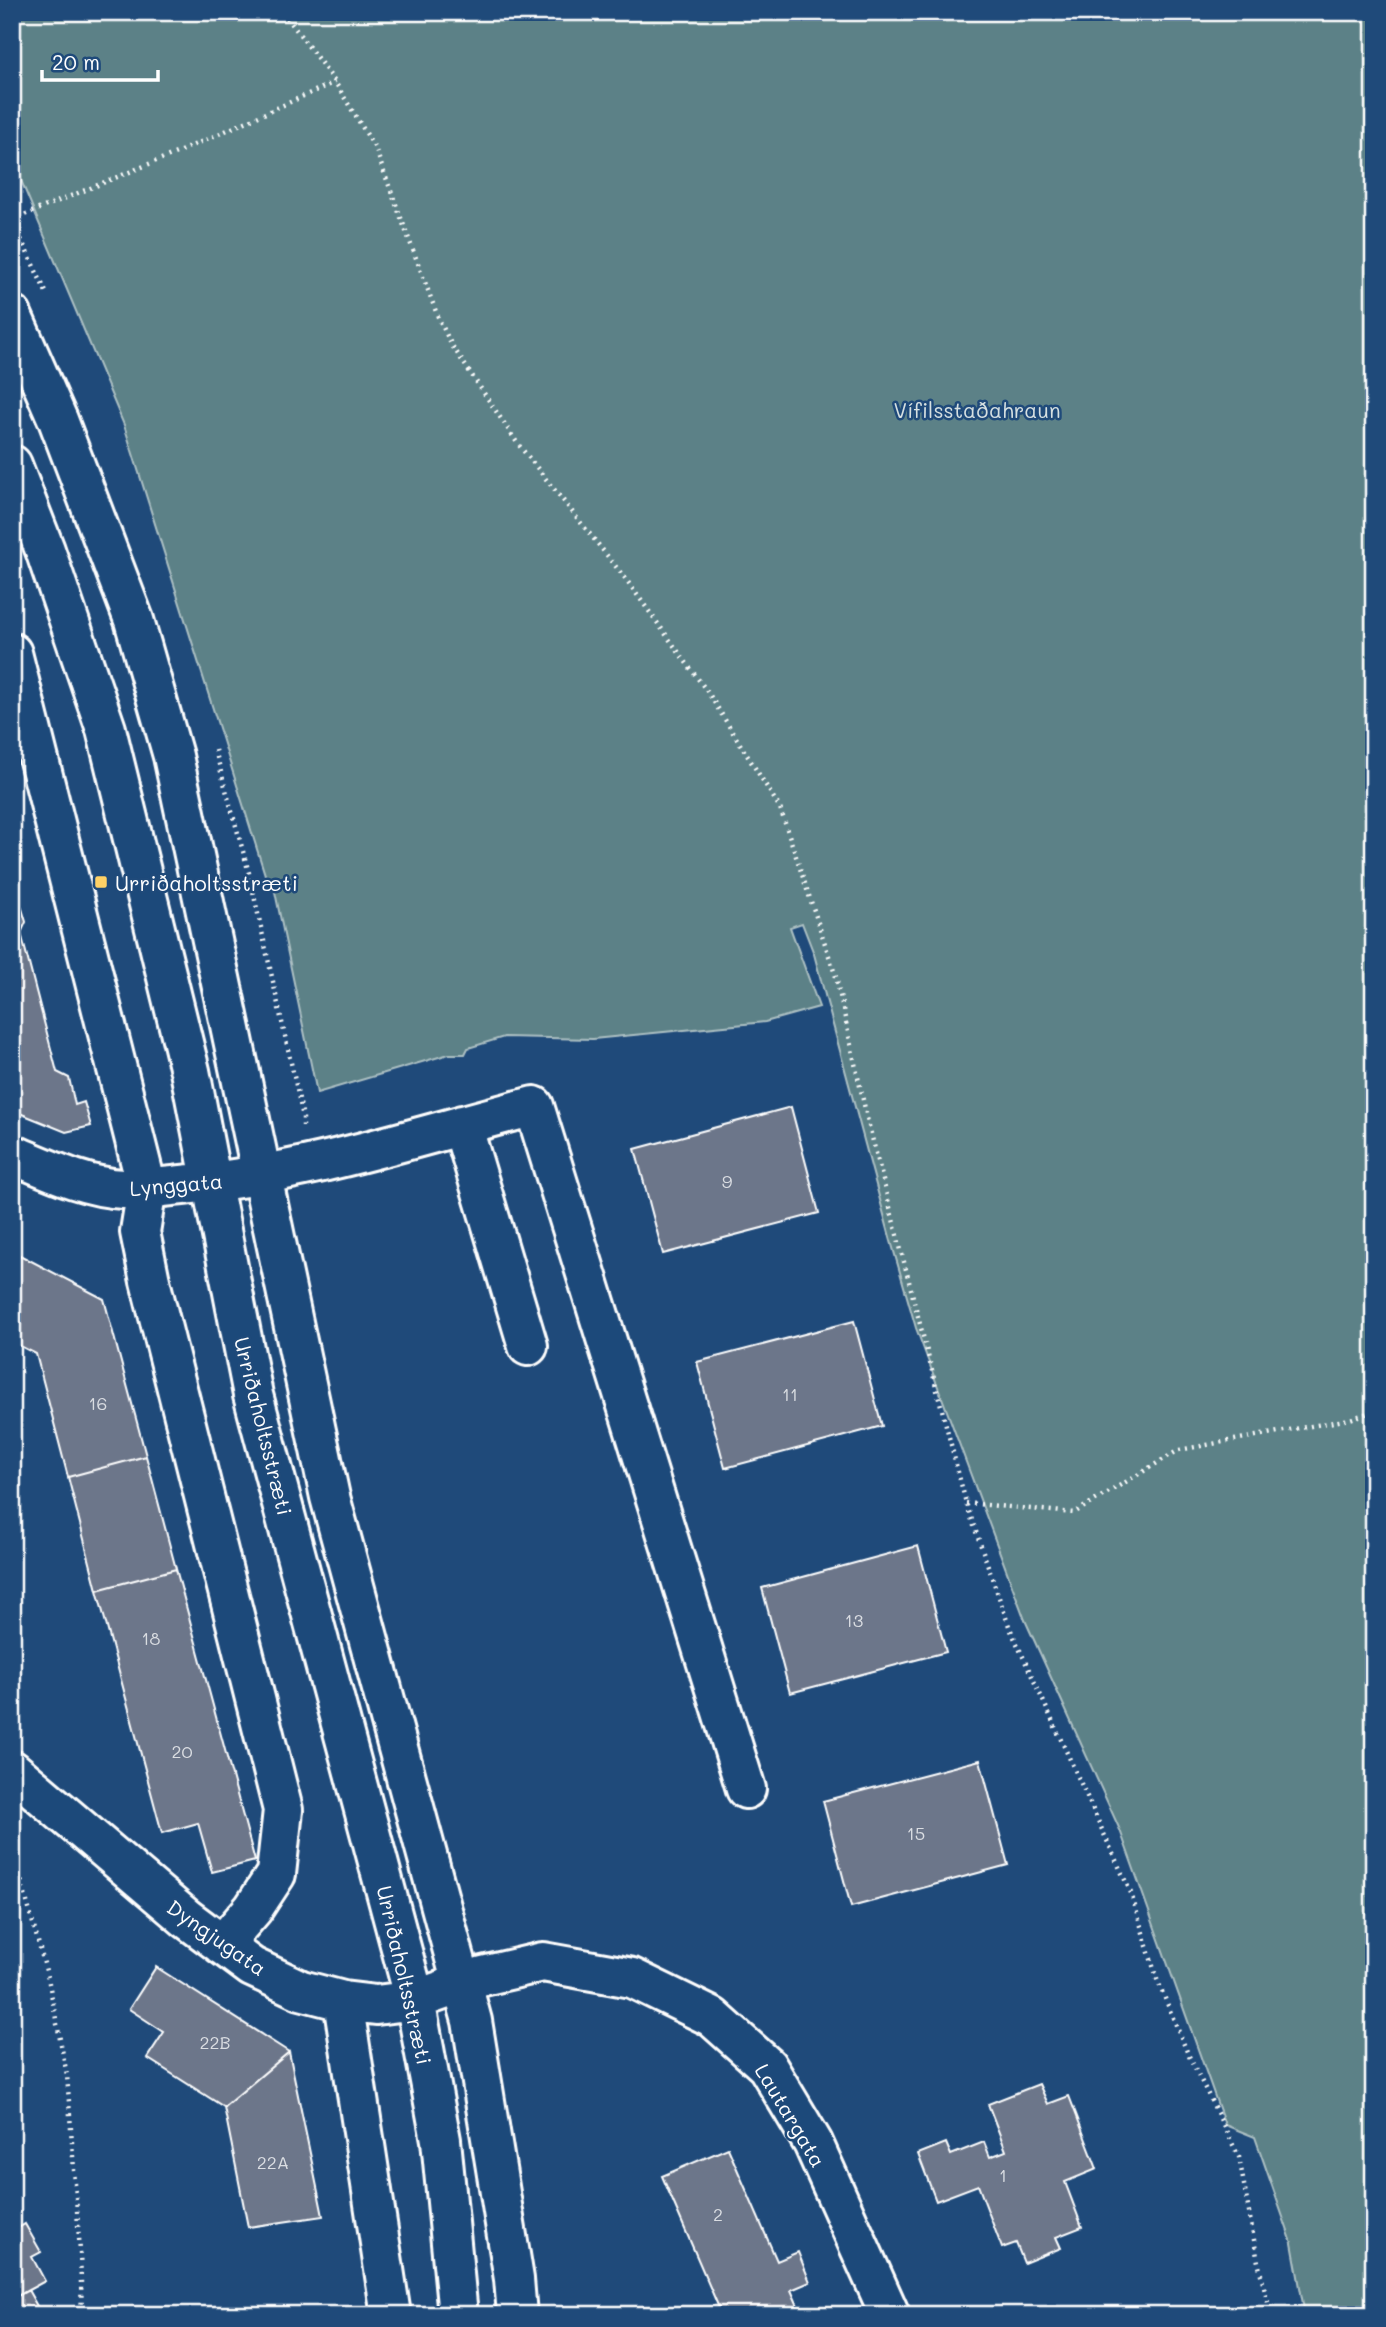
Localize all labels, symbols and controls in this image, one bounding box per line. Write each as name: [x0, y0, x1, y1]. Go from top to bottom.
scale bar: [42, 38, 158, 82]
text: 20 m: [52, 48, 100, 75]
park label: Vífilsstaðahraun: [893, 396, 1061, 423]
place label: Urriðaholtsstræti: [115, 869, 298, 896]
marker: Urriðaholtsstræti: [93, 874, 109, 890]
street label: Lynggata: [128, 1166, 224, 1202]
house number: 9: [722, 1169, 733, 1193]
street label: Urriðaholtsstræti: [229, 1334, 299, 1518]
house number: 11: [782, 1382, 798, 1406]
house number: 16: [89, 1391, 107, 1415]
house number: 13: [845, 1608, 863, 1632]
house number: 18: [142, 1626, 161, 1650]
house number: 20: [171, 1739, 193, 1763]
house number: 15: [907, 1821, 925, 1845]
street label: Urriðaholtsstræti: [371, 1883, 439, 2067]
street label: Dyngjugata: [162, 1893, 272, 1981]
house number: 22B: [199, 2030, 231, 2054]
street label: Lautargata: [750, 2058, 832, 2172]
house number: 22A: [257, 2150, 289, 2174]
house number: 1: [999, 2163, 1007, 2187]
house number: 2: [713, 2202, 723, 2226]

